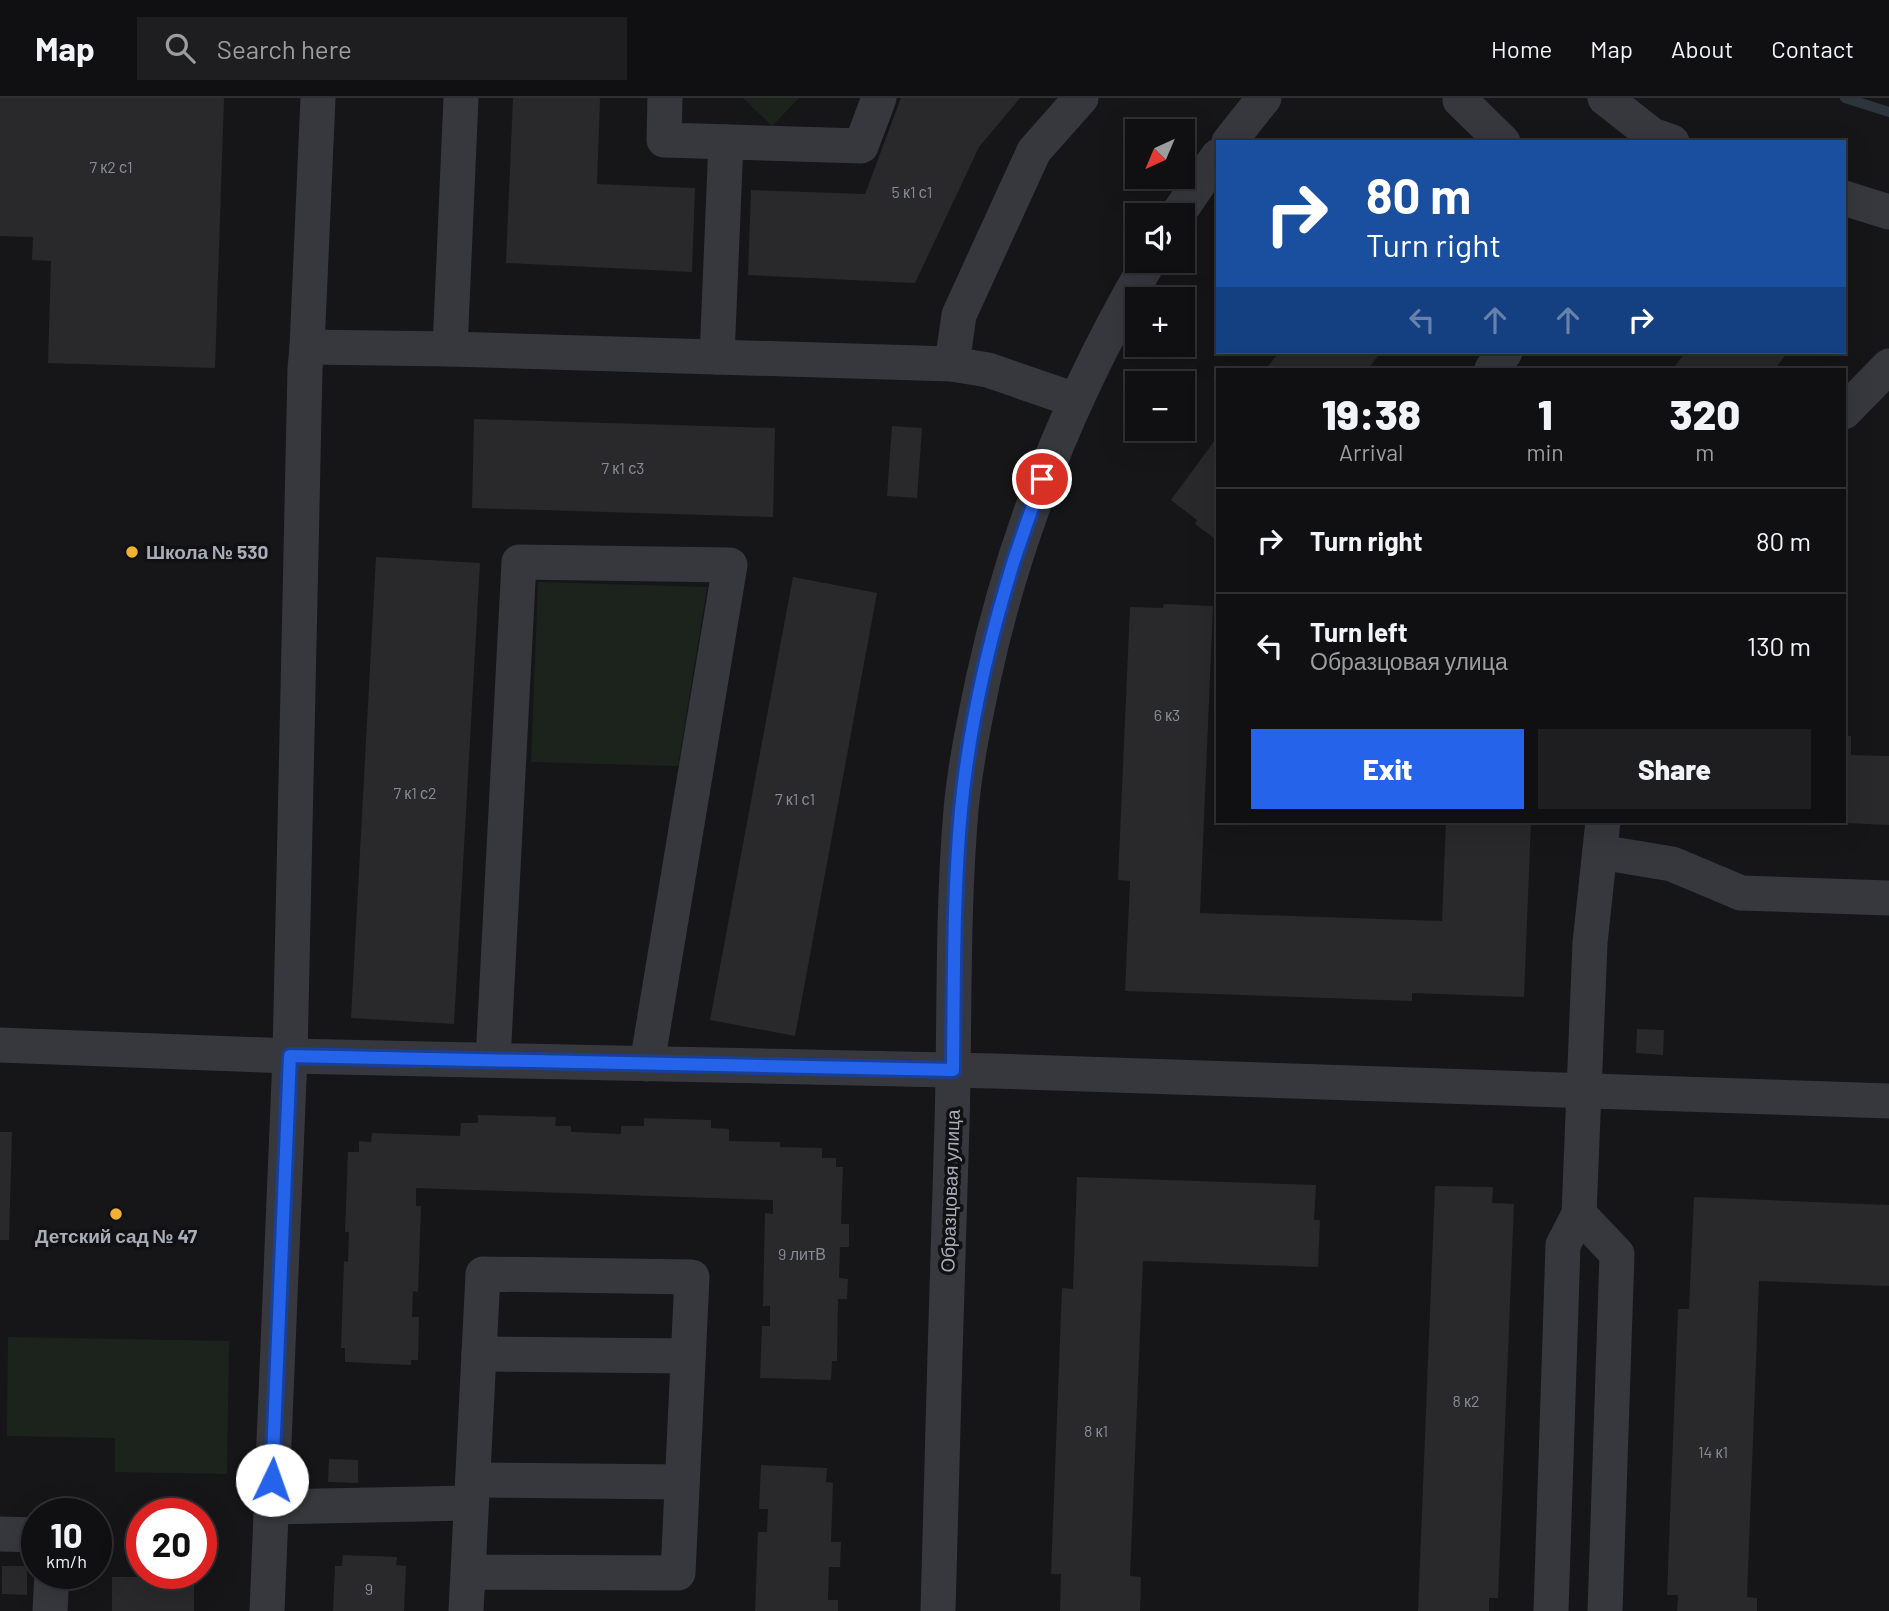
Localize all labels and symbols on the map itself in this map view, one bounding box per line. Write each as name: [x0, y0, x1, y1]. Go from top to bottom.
north arrow: [1125, 119, 1195, 189]
house number: 7 к2 с1: [89, 157, 133, 176]
house number: 5 к1 с1: [892, 182, 932, 201]
pin: [1012, 449, 1072, 509]
house number: 7 к1 с3: [602, 458, 644, 477]
place label: Школа № 530: [146, 540, 268, 563]
marker: Школа № 530: [124, 544, 140, 560]
house number: 6 к3: [1154, 705, 1180, 724]
house number: 7 к1 с2: [393, 783, 437, 802]
house number: 7 к1 с1: [775, 789, 815, 808]
street label: Образцовая улица: [935, 1109, 964, 1273]
marker: Детский сад № 47: [108, 1206, 124, 1222]
place label: Детский сад № 47: [35, 1224, 198, 1247]
house number: 9 литВ: [778, 1244, 826, 1263]
house number: 8 к2: [1452, 1391, 1480, 1410]
house number: 8 к1: [1084, 1421, 1108, 1440]
house number: 14 к1: [1698, 1442, 1728, 1461]
position arrow: [235, 1443, 309, 1517]
speed limit sign: 20: [126, 1498, 217, 1589]
house number: 9: [365, 1579, 373, 1598]

